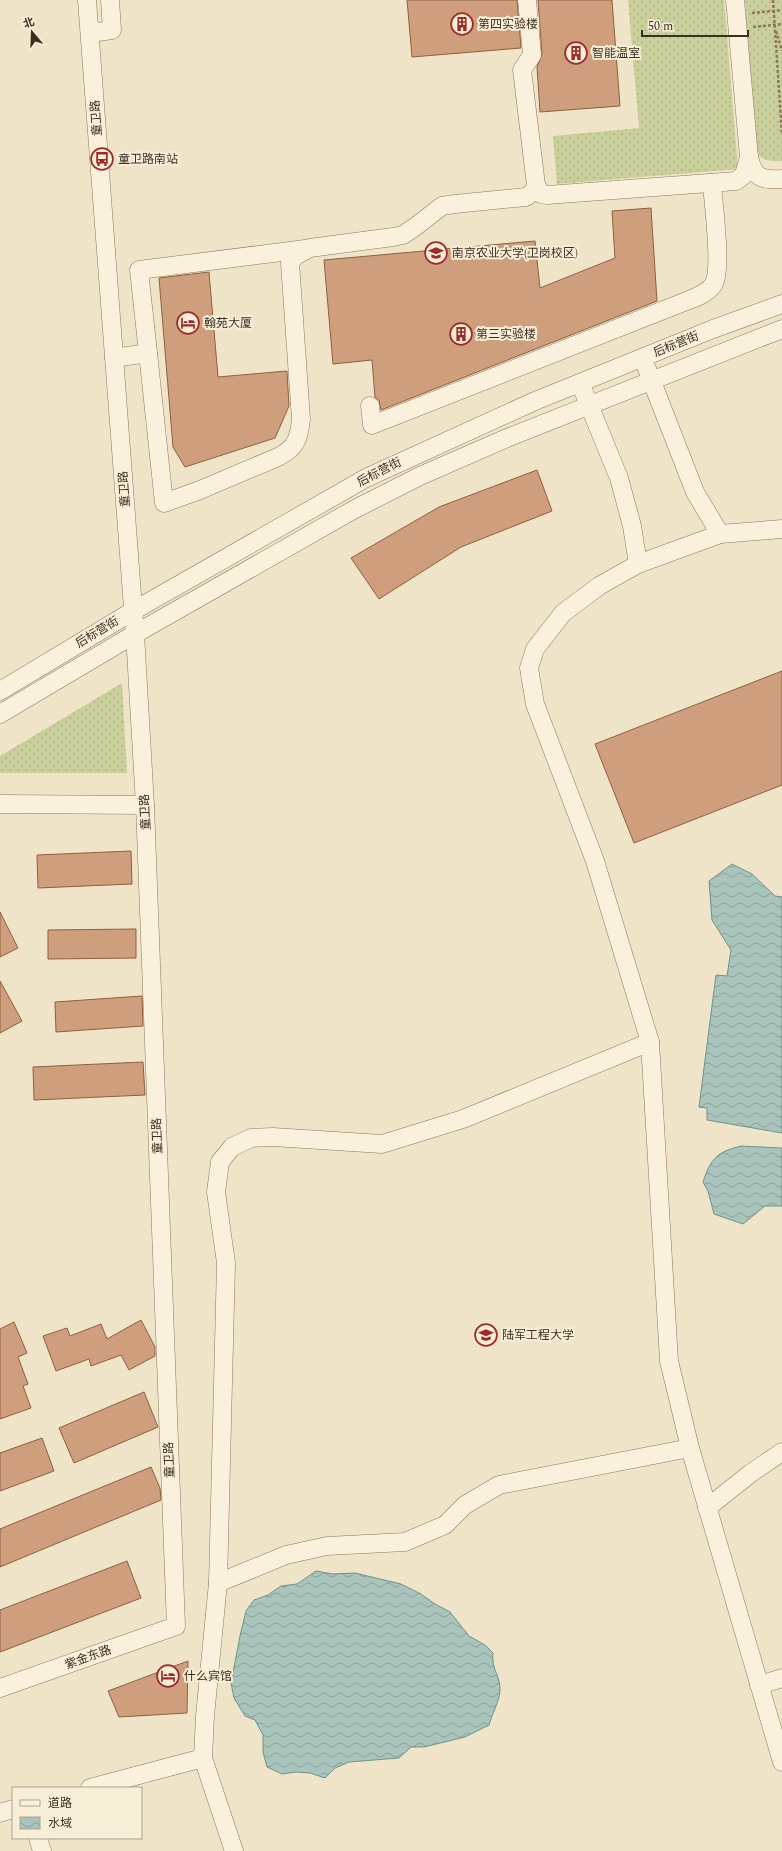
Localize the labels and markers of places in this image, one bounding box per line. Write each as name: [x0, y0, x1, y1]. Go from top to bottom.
building icon: 第四实验楼: [449, 11, 475, 37]
place label: 第四实验楼: [478, 15, 538, 34]
building icon: 智能温室: [563, 40, 589, 66]
place label: 智能温室: [592, 44, 640, 63]
bus stop icon: 童卫路南站: [89, 146, 115, 172]
place label: 童卫路南站: [118, 150, 178, 169]
school or university icon: 南京农业大学(卫岗校区): [423, 240, 449, 266]
place label: 南京农业大学(卫岗校区): [452, 244, 578, 263]
hotel icon: 翰苑大厦: [175, 310, 201, 336]
place label: 翰苑大厦: [204, 314, 252, 333]
building icon: 第三实验楼: [448, 321, 474, 347]
place label: 第三实验楼: [476, 325, 536, 344]
school or university icon: 陆军工程大学: [473, 1322, 499, 1348]
place label: 陆军工程大学: [502, 1326, 574, 1345]
hotel icon: 什么宾馆: [155, 1663, 181, 1689]
place label: 什么宾馆: [184, 1667, 232, 1686]

